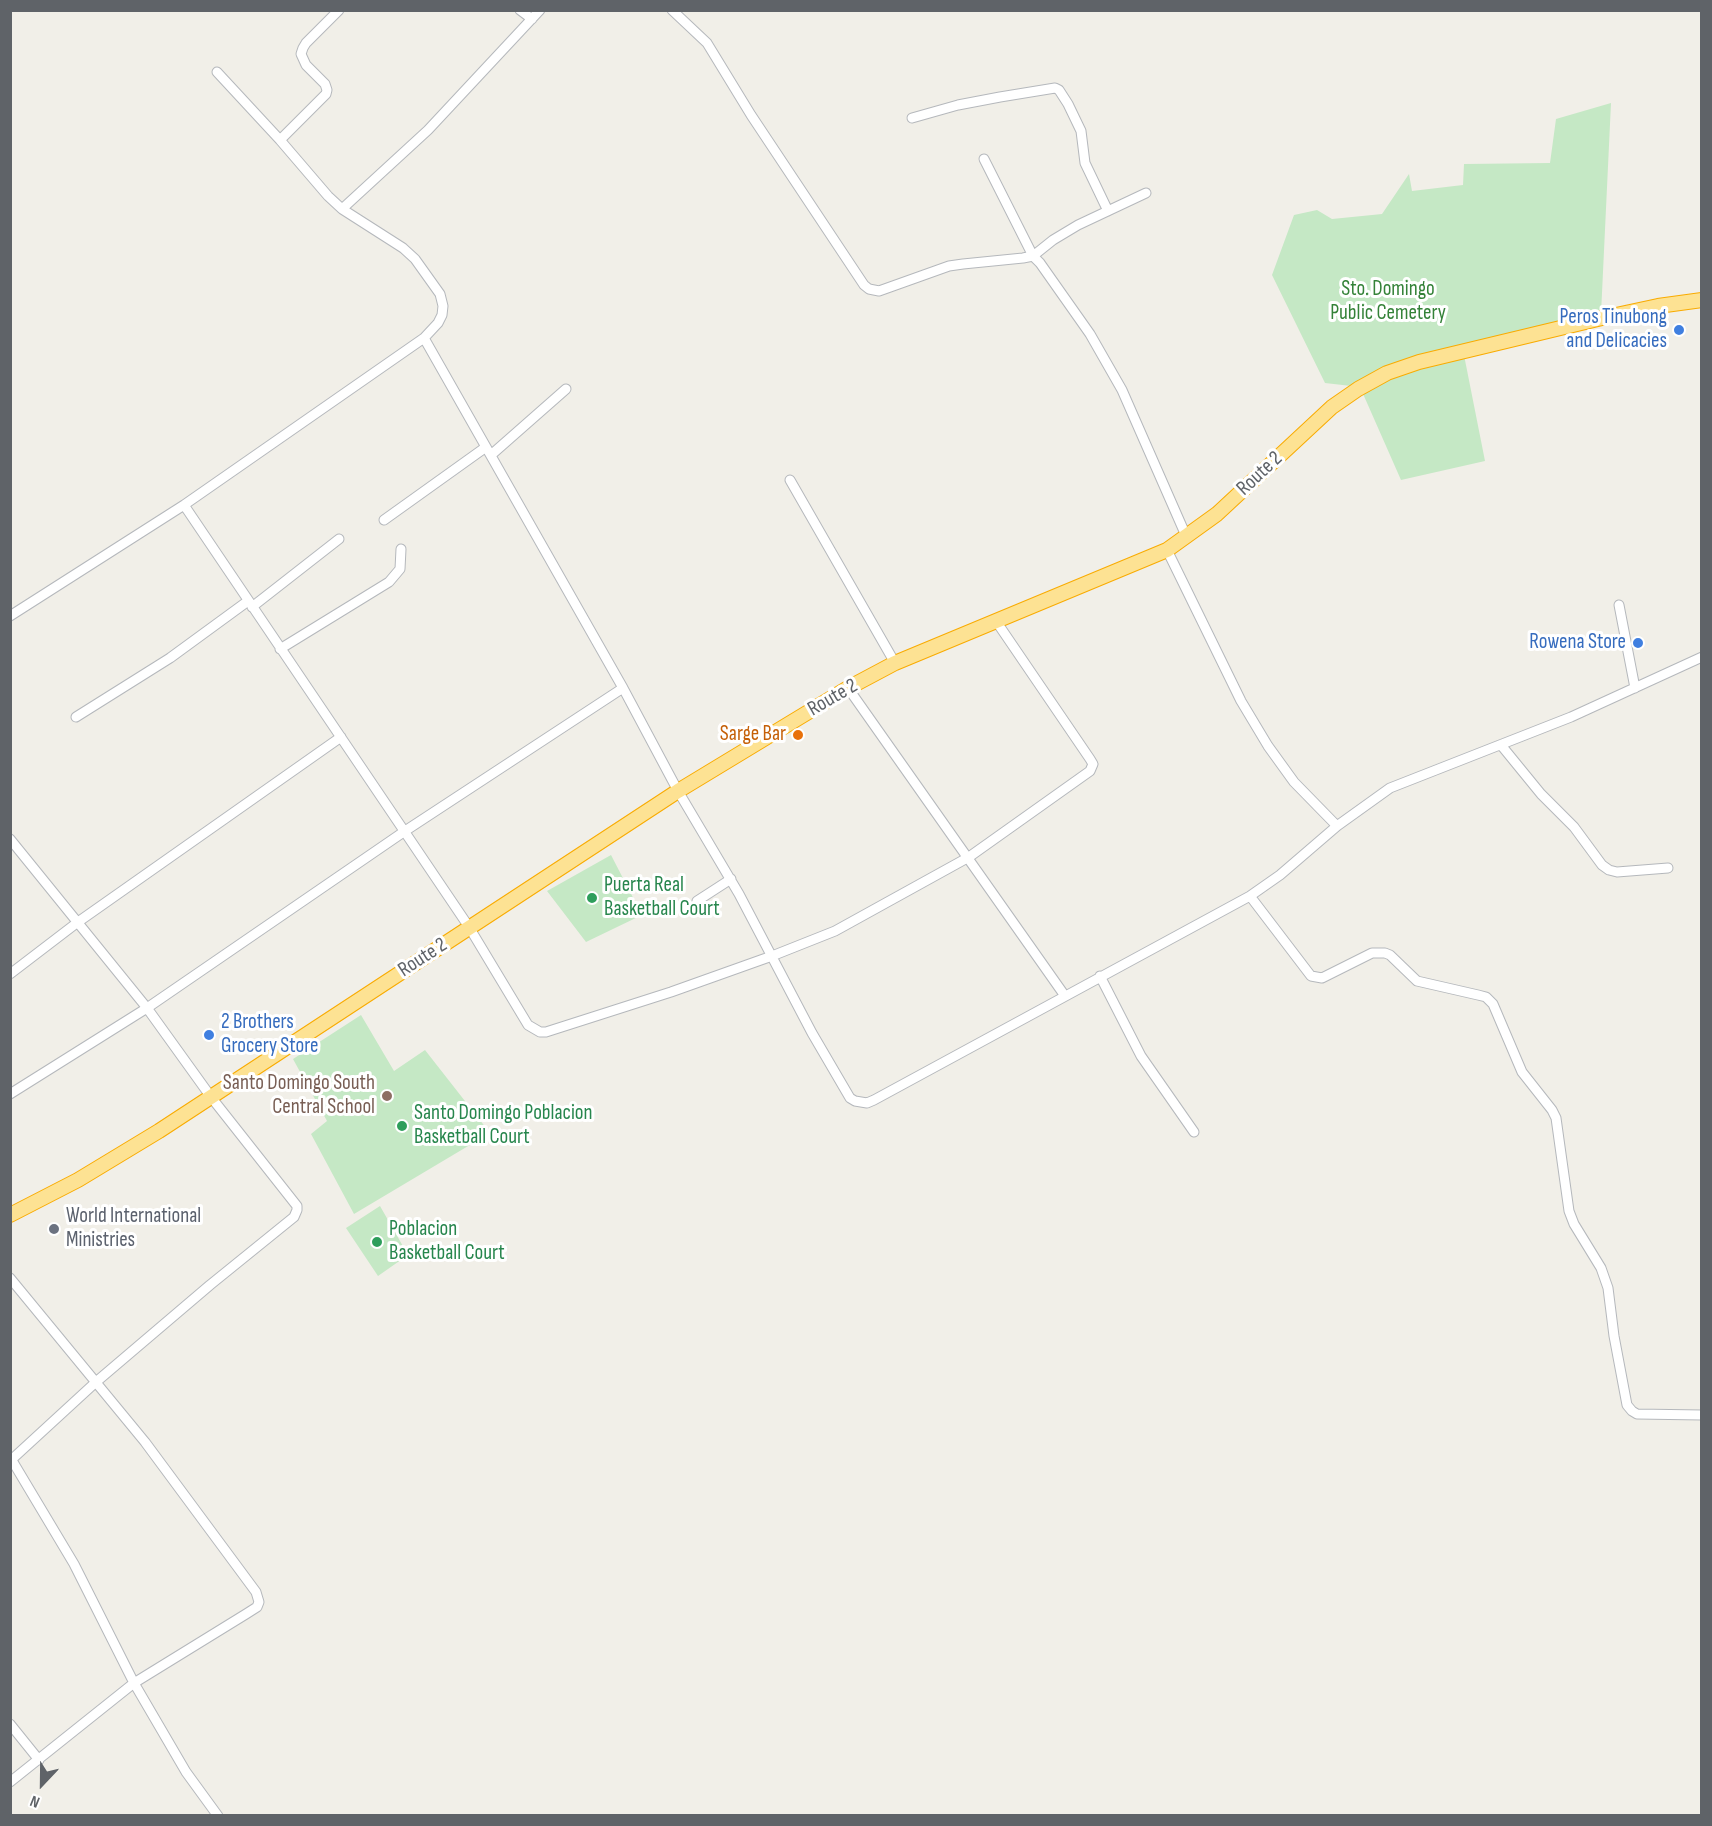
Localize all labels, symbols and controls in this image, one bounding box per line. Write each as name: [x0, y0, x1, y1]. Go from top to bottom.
park label: Sto. Domingo Public Cemetery: [1330, 277, 1446, 327]
place label: Peros Tinubong and Delicacies: [1559, 305, 1667, 355]
marker: Peros Tinubong and Delicacies: [1672, 323, 1686, 337]
street label: Route 2: [1232, 447, 1288, 501]
place label: Rowena Store: [1529, 630, 1626, 656]
marker: Rowena Store: [1631, 636, 1645, 650]
street label: Route 2: [803, 674, 863, 722]
place label: Sarge Bar: [720, 722, 786, 748]
marker: Sarge Bar: [791, 728, 805, 742]
place label: Puerta Real Basketball Court: [604, 873, 720, 923]
marker: Puerta Real Basketball Court: [585, 891, 599, 905]
street label: Route 2: [394, 933, 452, 983]
place label: 2 Brothers Grocery Store: [221, 1010, 318, 1060]
marker: 2 Brothers Grocery Store: [202, 1028, 216, 1042]
place label: Santo Domingo South Central School: [223, 1071, 375, 1121]
marker: Santo Domingo South Central School: [380, 1089, 394, 1103]
place label: Santo Domingo Poblacion Basketball Court: [414, 1101, 593, 1151]
marker: Santo Domingo Poblacion Basketball Court: [395, 1119, 409, 1133]
place label: World International Ministries: [66, 1204, 201, 1254]
place label: Poblacion Basketball Court: [389, 1217, 505, 1267]
marker: World International Ministries: [47, 1222, 61, 1236]
marker: Poblacion Basketball Court: [370, 1235, 384, 1249]
north arrow: [12, 1754, 72, 1814]
text: N: [28, 1791, 43, 1812]

